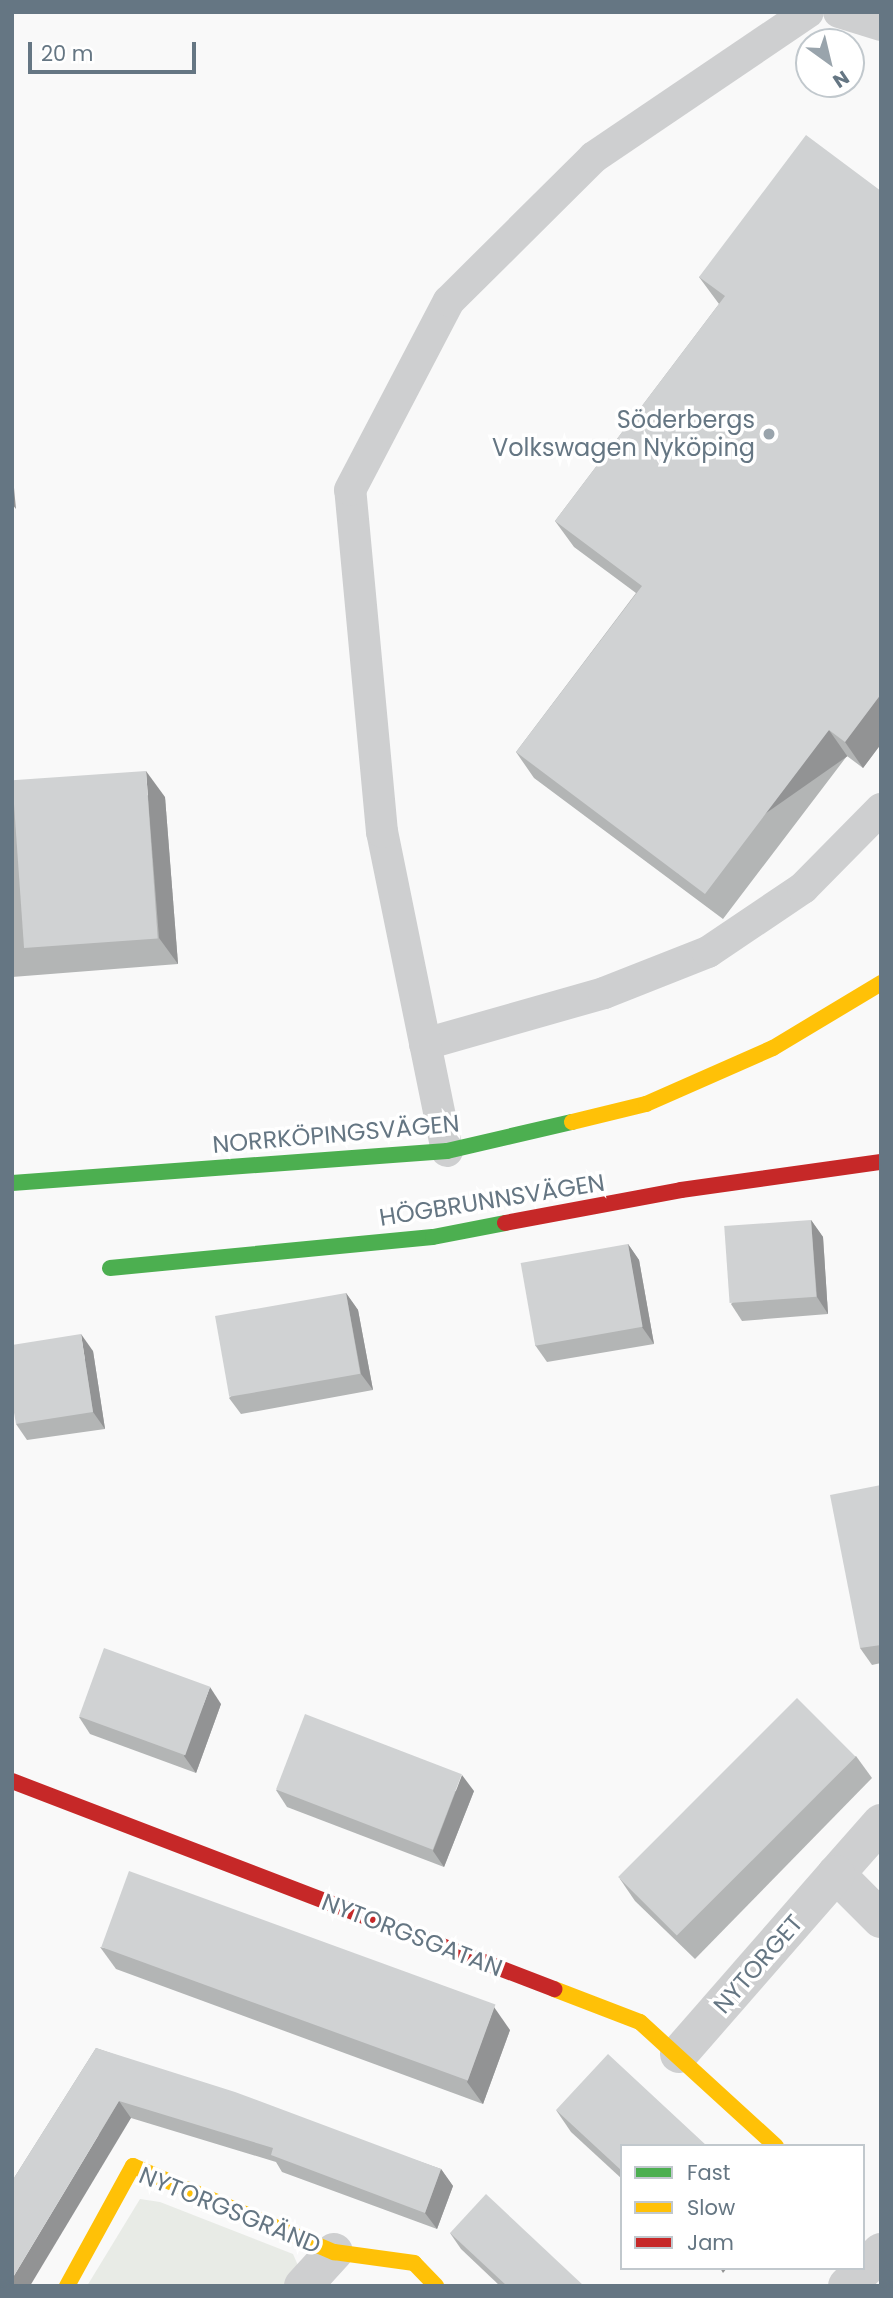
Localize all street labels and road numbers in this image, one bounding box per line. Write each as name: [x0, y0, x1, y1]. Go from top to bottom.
street label: NORRKÖPINGSVÄGEN: [211, 1109, 461, 1159]
street label: HÖGBRUNNSVÄGEN: [377, 1168, 607, 1232]
street label: NYTORGSGATAN: [318, 1887, 506, 1983]
street label: NYTORGET: [707, 1909, 809, 2019]
street label: NYTORGSGRÄND: [135, 2160, 325, 2260]

